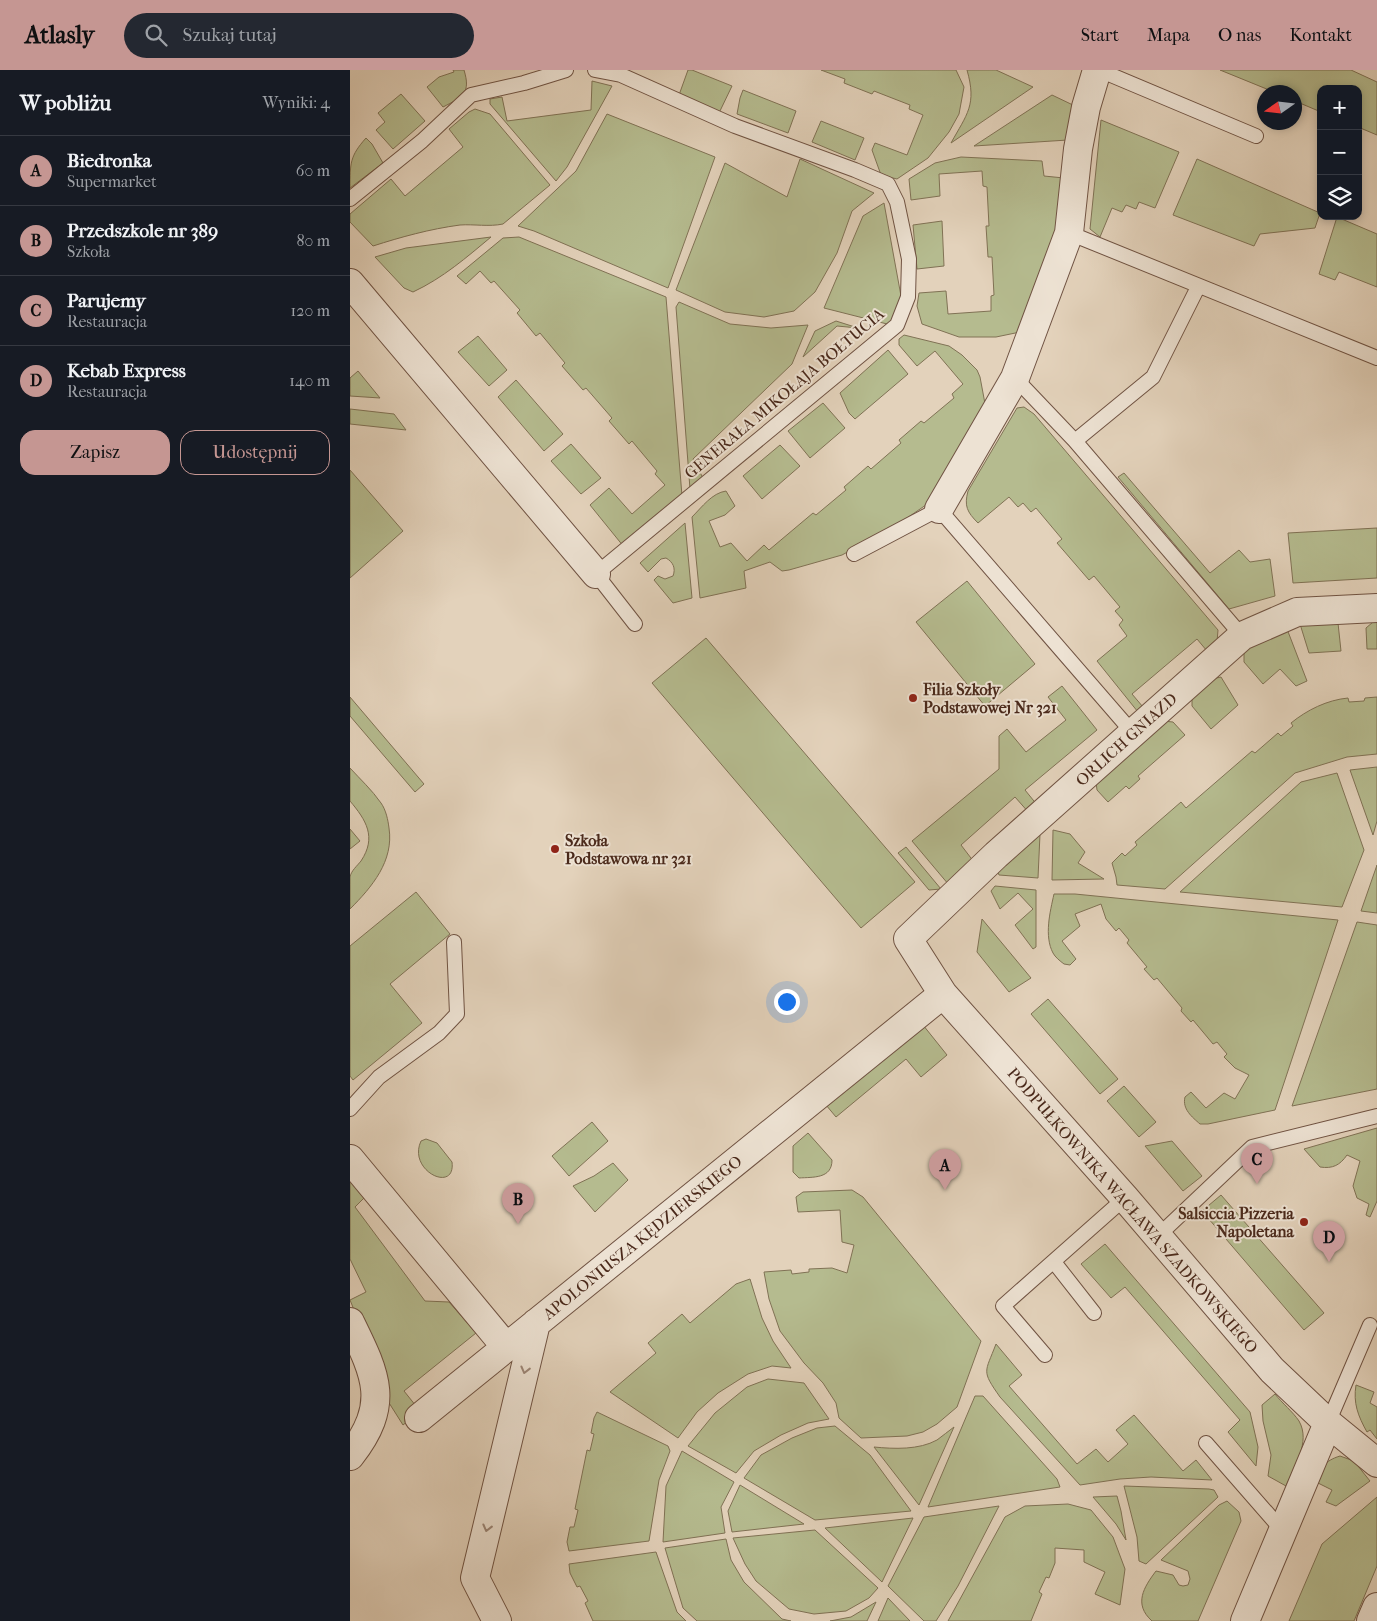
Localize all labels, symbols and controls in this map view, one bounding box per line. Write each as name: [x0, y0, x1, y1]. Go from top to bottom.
search box: [124, 13, 474, 58]
text: Atlasly: [25, 21, 94, 49]
icon: search: [142, 21, 170, 49]
text: Szukaj tutaj: [182, 24, 277, 46]
text: Start: [1081, 25, 1119, 46]
text: Mapa: [1147, 25, 1190, 46]
text: O nas: [1218, 25, 1261, 46]
text: Kontakt: [1289, 25, 1352, 46]
north arrow: [1257, 85, 1302, 130]
map controls: [1317, 85, 1362, 220]
button: +: [1317, 85, 1362, 130]
text: W pobliżu: [20, 91, 111, 115]
text: Wyniki: 4: [262, 93, 330, 112]
button: −: [1317, 130, 1362, 175]
text: Biedronka: [67, 150, 152, 172]
text: A: [31, 161, 41, 180]
text: 60 m: [296, 161, 330, 180]
text: Supermarket: [67, 172, 157, 191]
button: layers: [1317, 175, 1362, 220]
text: Przedszkole nr 389: [67, 220, 218, 242]
text: B: [31, 231, 41, 250]
text: 80 m: [296, 231, 330, 250]
text: Szkoła: [67, 242, 110, 261]
text: Parujemy: [67, 290, 146, 312]
text: C: [31, 301, 41, 320]
text: 120 m: [291, 301, 330, 320]
street label: GENERAŁA MIKOŁAJA BOŁTUCIA: [681, 304, 889, 483]
text: Restauracja: [67, 312, 147, 331]
text: Kebab Express: [67, 360, 186, 382]
text: D: [30, 371, 42, 390]
text: 140 m: [289, 371, 330, 390]
text: Restauracja: [67, 382, 147, 401]
button: Zapisz: [20, 430, 170, 475]
button: Udostępnij: [180, 430, 330, 475]
place label: Filia Szkoły Podstawowej Nr 321: [922, 680, 1057, 718]
street label: ORLICH GNIAZD: [1072, 689, 1181, 790]
marker: Filia Szkoły Podstawowej Nr 321: [907, 692, 919, 704]
place label: Szkoła Podstawowa nr 321: [565, 831, 692, 869]
marker: Szkoła Podstawowa nr 321: [549, 843, 561, 855]
your location: [774, 989, 800, 1015]
street label: PODPUŁKOWNIKA WACŁAWA SZADKOWSKIEGO: [1004, 1063, 1262, 1357]
pin: C: [1241, 1143, 1273, 1184]
pin: A: [929, 1149, 961, 1190]
street label: APOLONIUSZA KĘDZIERSKIEGO: [538, 1151, 746, 1324]
pin: B: [502, 1183, 534, 1224]
place label: Salsiccia Pizzeria Napoletana: [1178, 1204, 1295, 1242]
marker: Salsiccia Pizzeria Napoletana: [1298, 1216, 1310, 1228]
pin: D: [1313, 1221, 1345, 1262]
one-way arrow: [520, 1366, 531, 1375]
one-way arrow: [482, 1524, 493, 1533]

